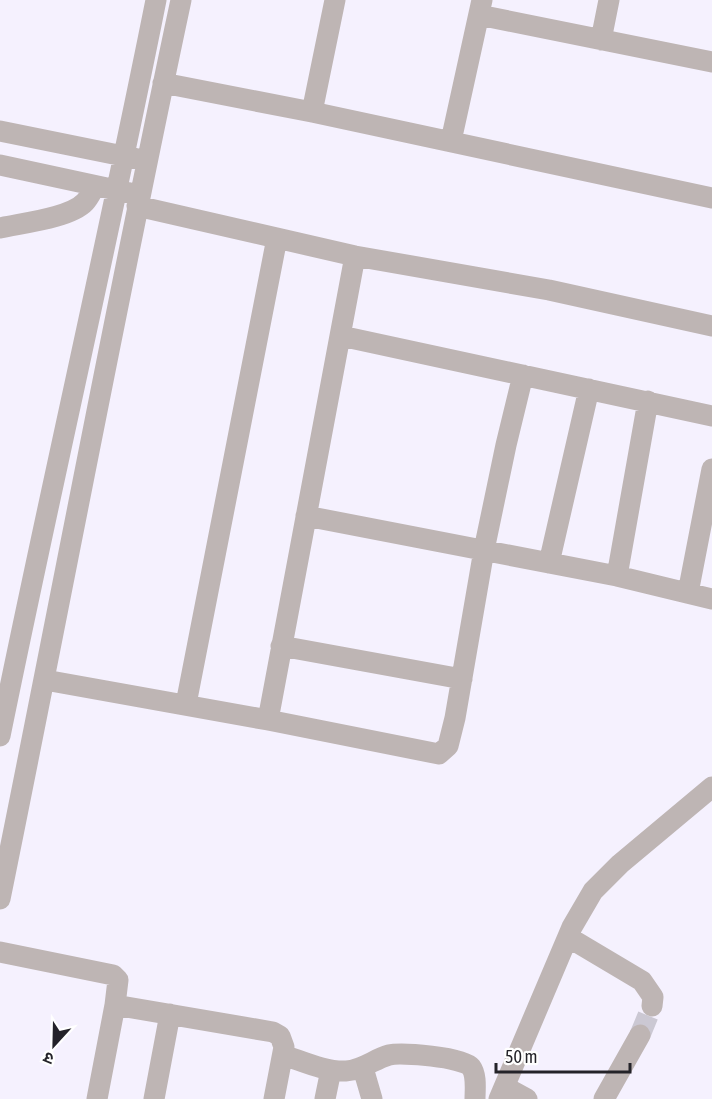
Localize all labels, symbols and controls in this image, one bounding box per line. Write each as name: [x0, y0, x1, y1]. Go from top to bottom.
north arrow: [24, 1015, 84, 1075]
scale bar: [496, 1036, 630, 1074]
text: 50 m: [505, 1046, 537, 1067]
text: उ: [40, 1049, 56, 1069]

